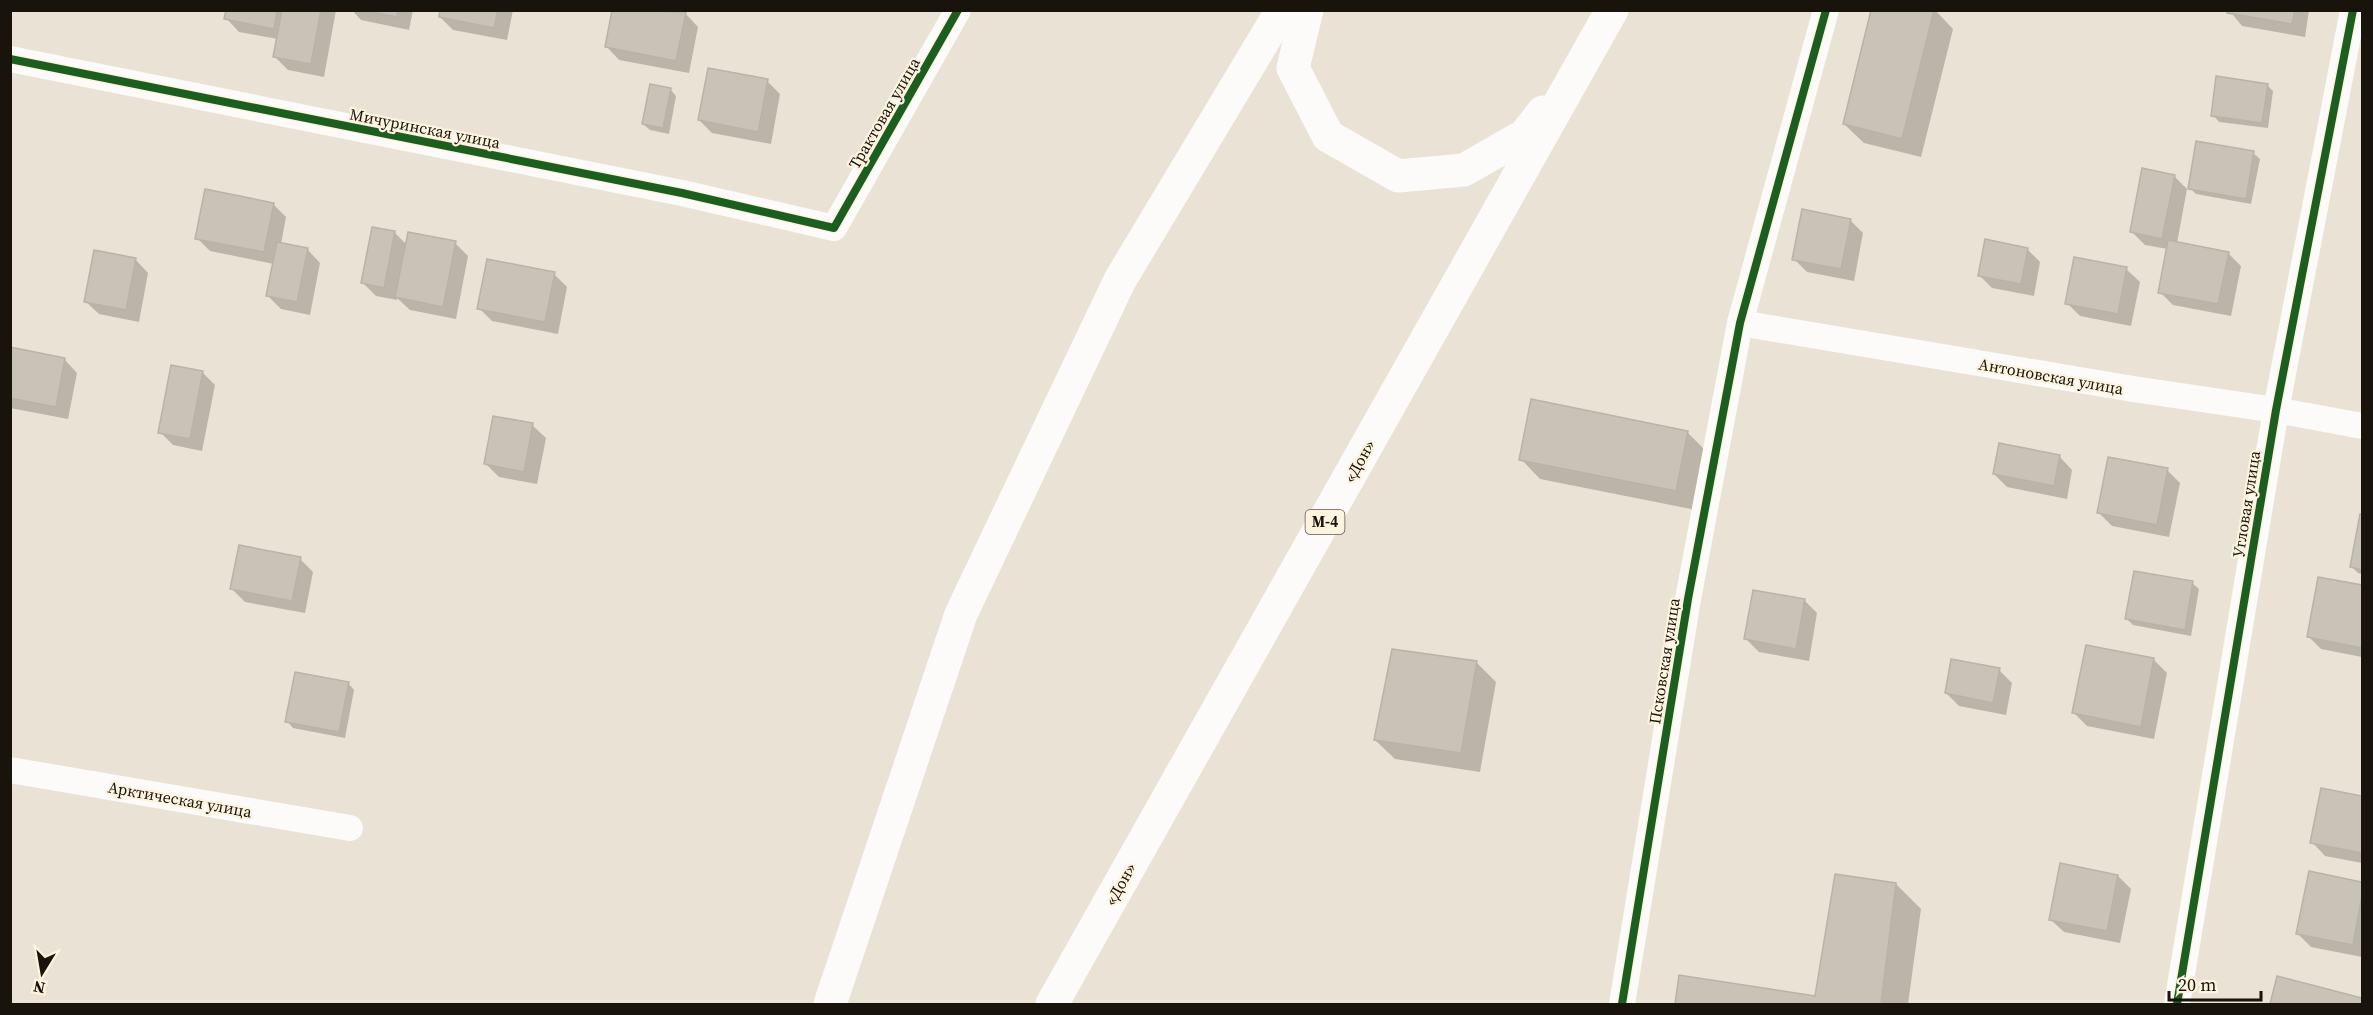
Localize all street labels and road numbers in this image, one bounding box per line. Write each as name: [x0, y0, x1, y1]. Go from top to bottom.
street label: Трактовая улица: [843, 52, 925, 173]
street label: Мичуринская улица: [348, 103, 503, 154]
street label: Антоновская улица: [1977, 352, 2126, 400]
street label: «Дон»: [1338, 436, 1380, 486]
street label: Угловая улица: [2227, 448, 2265, 559]
road number: М-4: [1306, 510, 1344, 534]
street label: Псковская улица: [1643, 596, 1685, 726]
street label: Арктическая улица: [106, 776, 254, 823]
street label: «Дон»: [1099, 859, 1141, 909]

